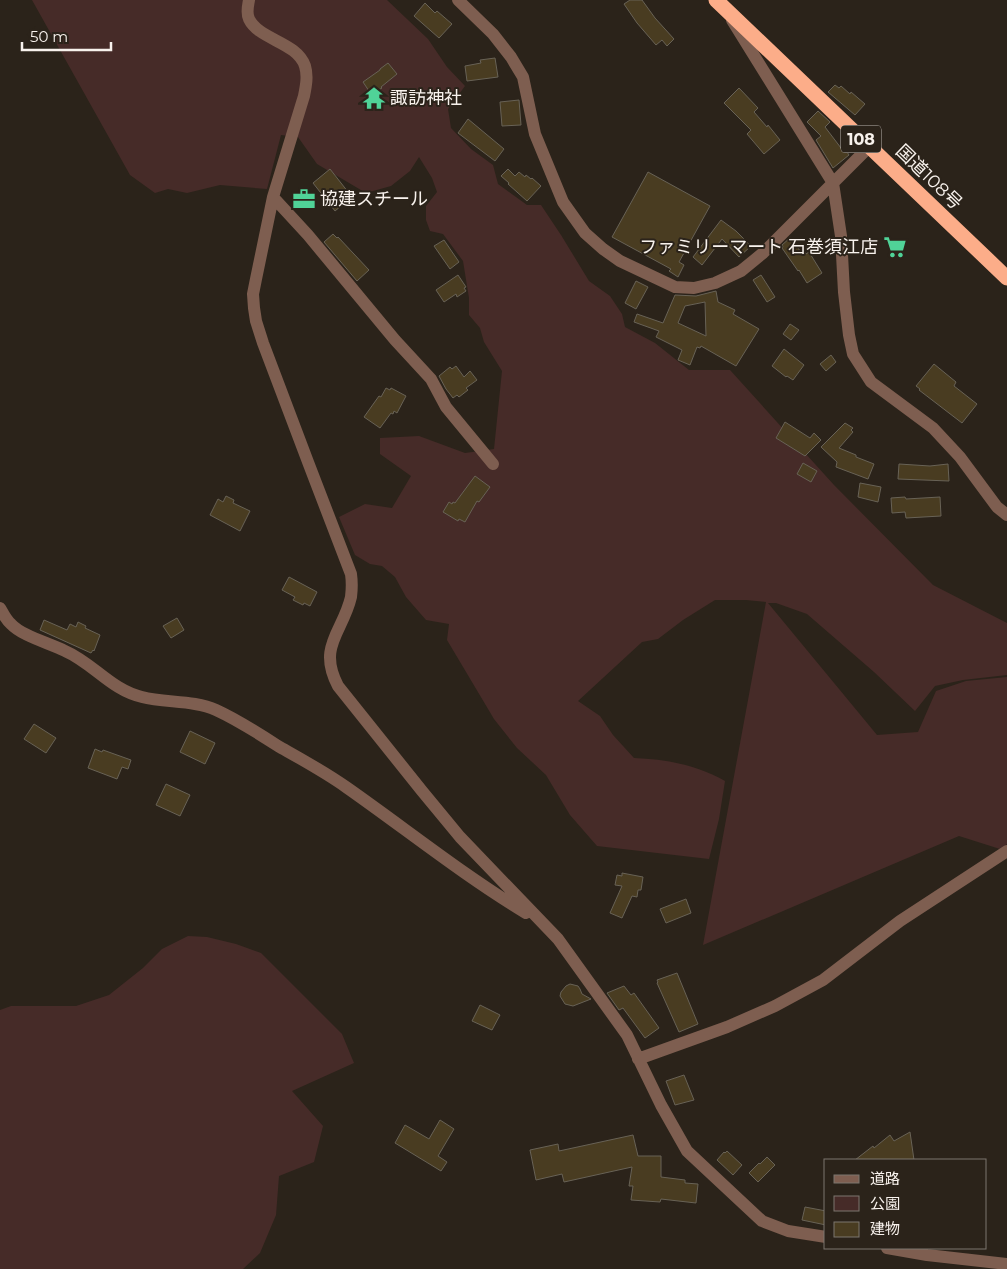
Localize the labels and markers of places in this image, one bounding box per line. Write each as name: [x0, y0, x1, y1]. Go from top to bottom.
temple icon: 諏訪神社: [361, 85, 387, 111]
place label: 諏訪神社: [390, 87, 462, 109]
office icon: 協建スチール: [291, 186, 317, 212]
place label: 協建スチール: [320, 188, 428, 210]
supermarket icon: ファミリーマート 石巻須江店: [882, 234, 908, 260]
place label: ファミリーマート 石巻須江店: [639, 236, 878, 258]

